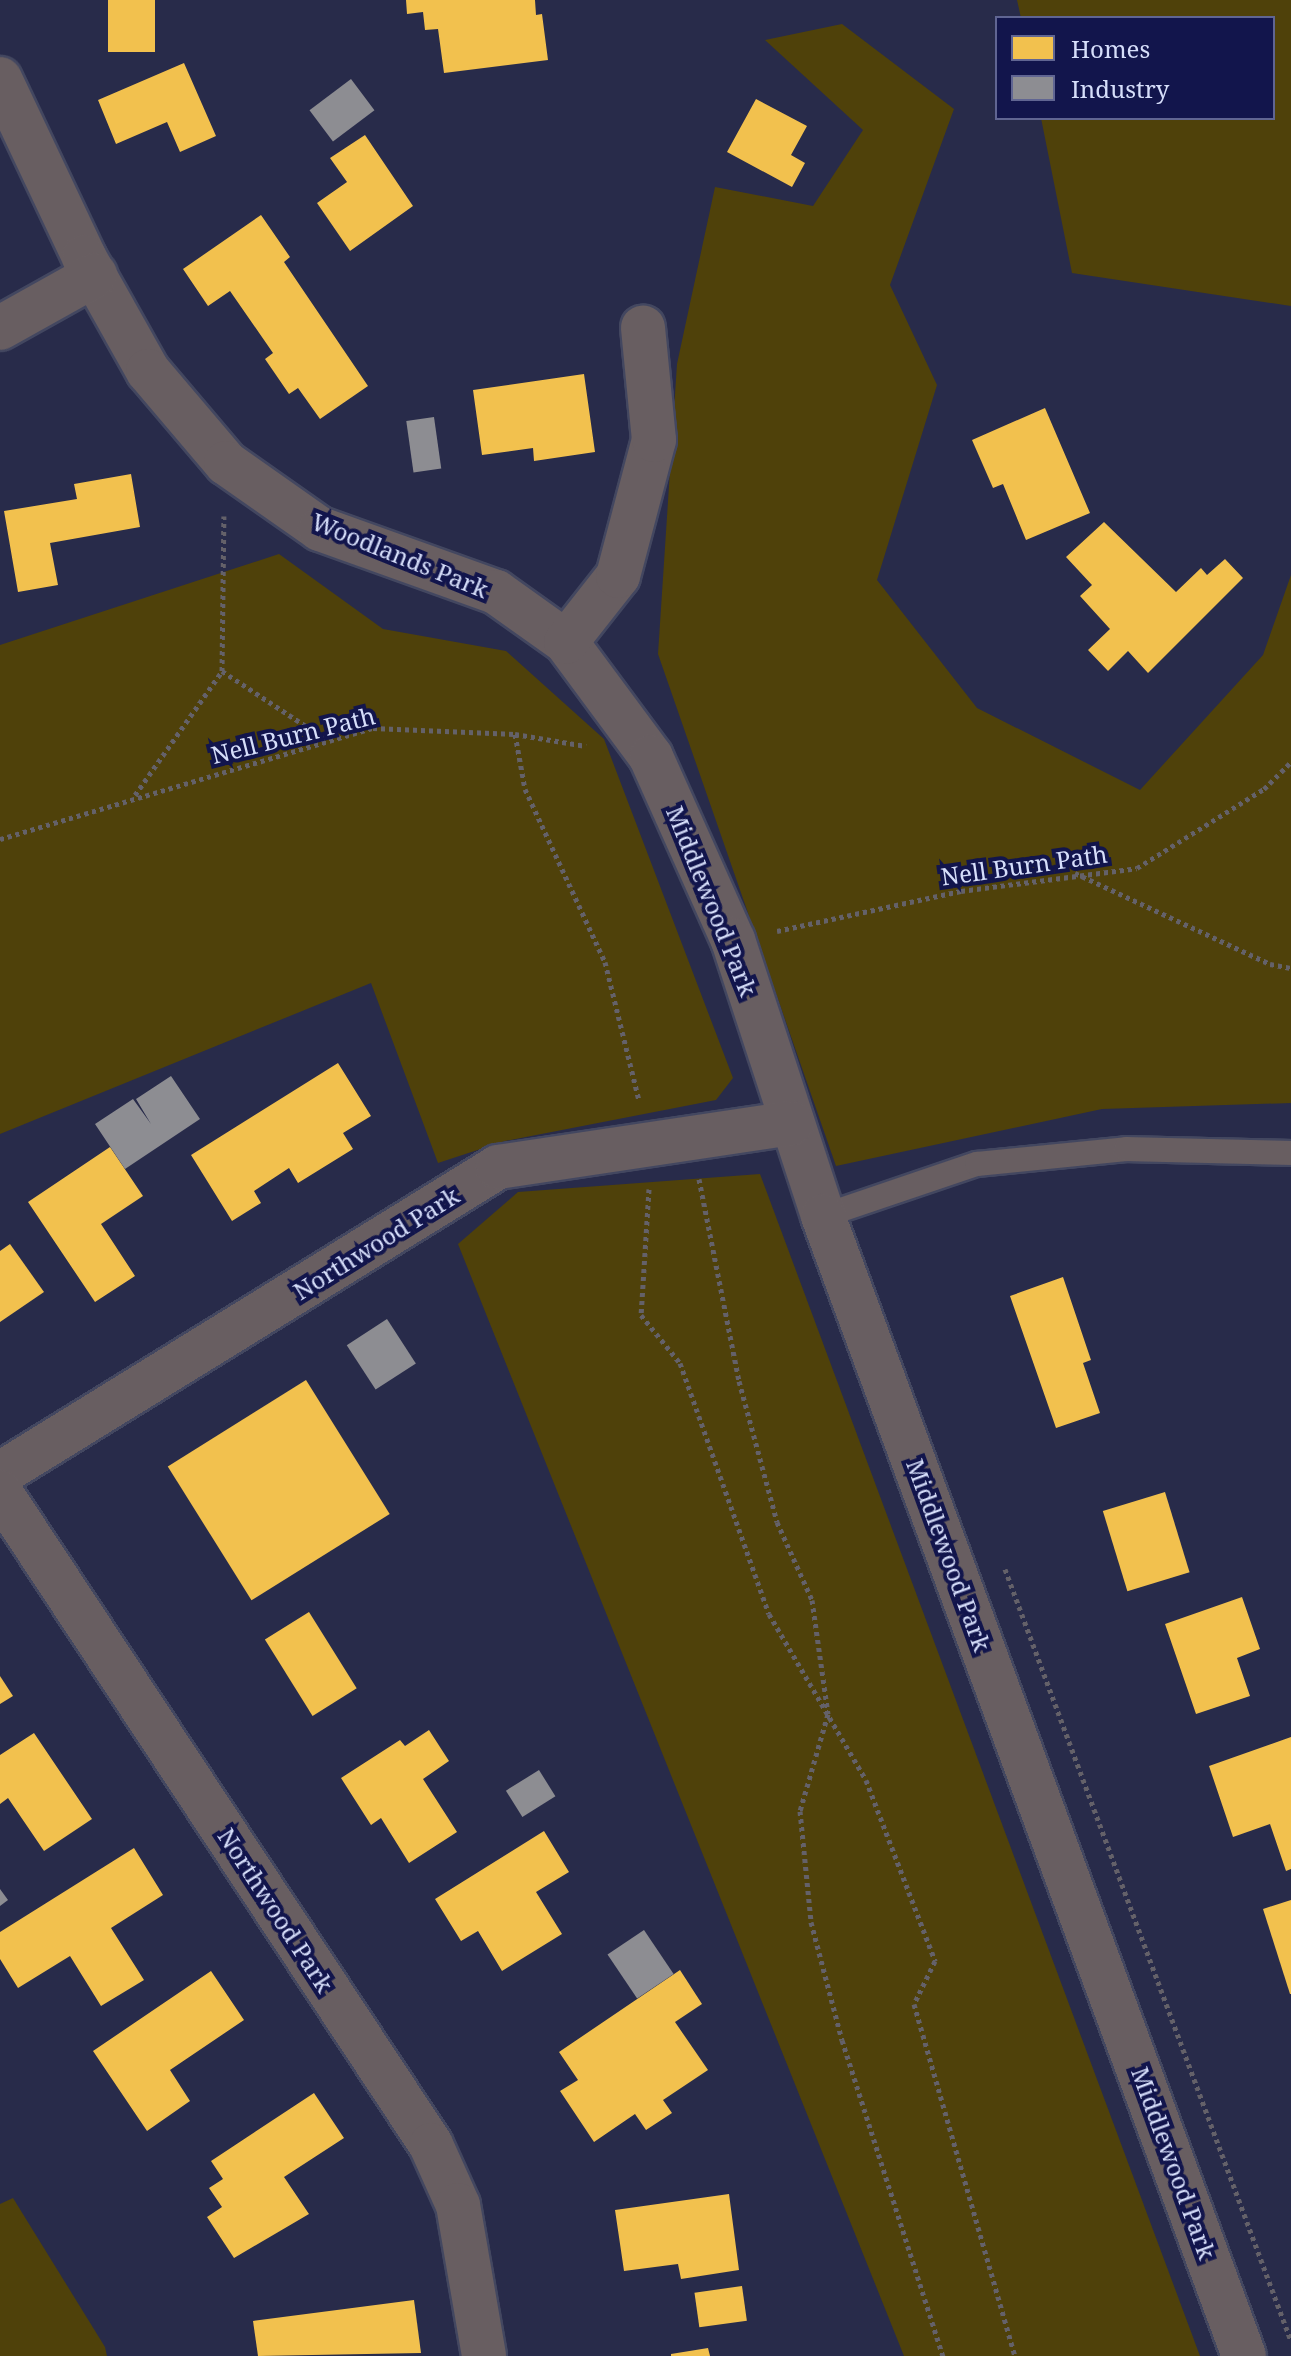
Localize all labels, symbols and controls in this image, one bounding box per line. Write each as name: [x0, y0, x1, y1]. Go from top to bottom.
legend: [995, 16, 1275, 120]
text: Homes: [1071, 32, 1150, 65]
text: Industry: [1071, 72, 1169, 105]
street label: Woodlands Park: [308, 506, 492, 604]
street label: Nell Burn Path: [208, 701, 378, 769]
street label: Middlewood Park: [661, 802, 763, 1000]
street label: Nell Burn Path: [939, 839, 1109, 891]
street label: Northwood Park: [288, 1180, 464, 1306]
street label: Middlewood Park: [901, 1455, 997, 1655]
street label: Northwood Park: [212, 1823, 340, 1997]
street label: Middlewood Park: [1126, 2063, 1222, 2263]

